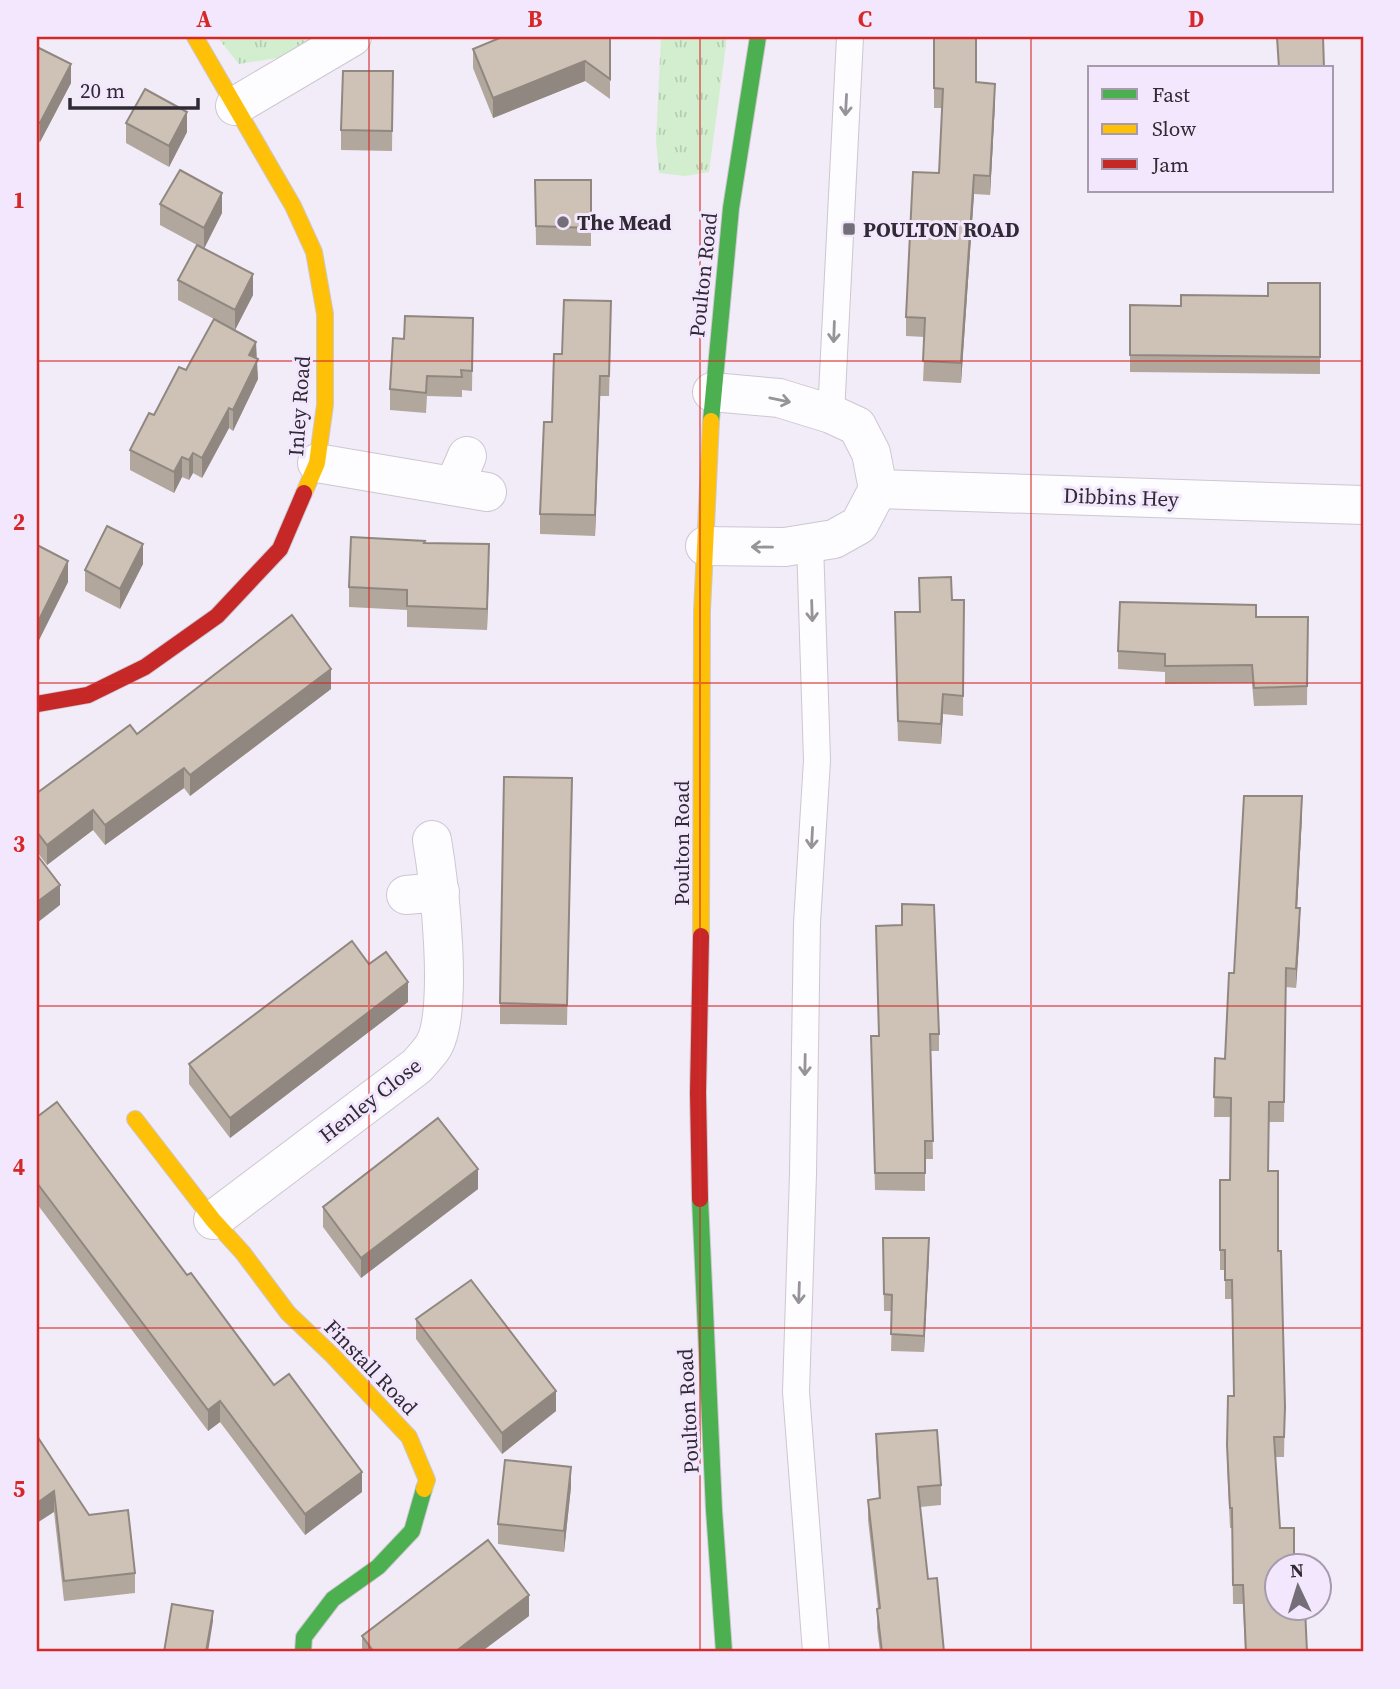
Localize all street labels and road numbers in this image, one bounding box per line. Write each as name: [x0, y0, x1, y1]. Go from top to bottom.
street label: Poulton Road: [682, 211, 724, 339]
street label: Inley Road: [281, 355, 317, 457]
street label: Dibbins Hey: [1063, 480, 1179, 514]
street label: Poulton Road: [667, 780, 696, 906]
street label: Henley Close: [313, 1051, 427, 1149]
street label: Finstall Road: [318, 1313, 424, 1421]
street label: Poulton Road: [670, 1348, 706, 1474]

